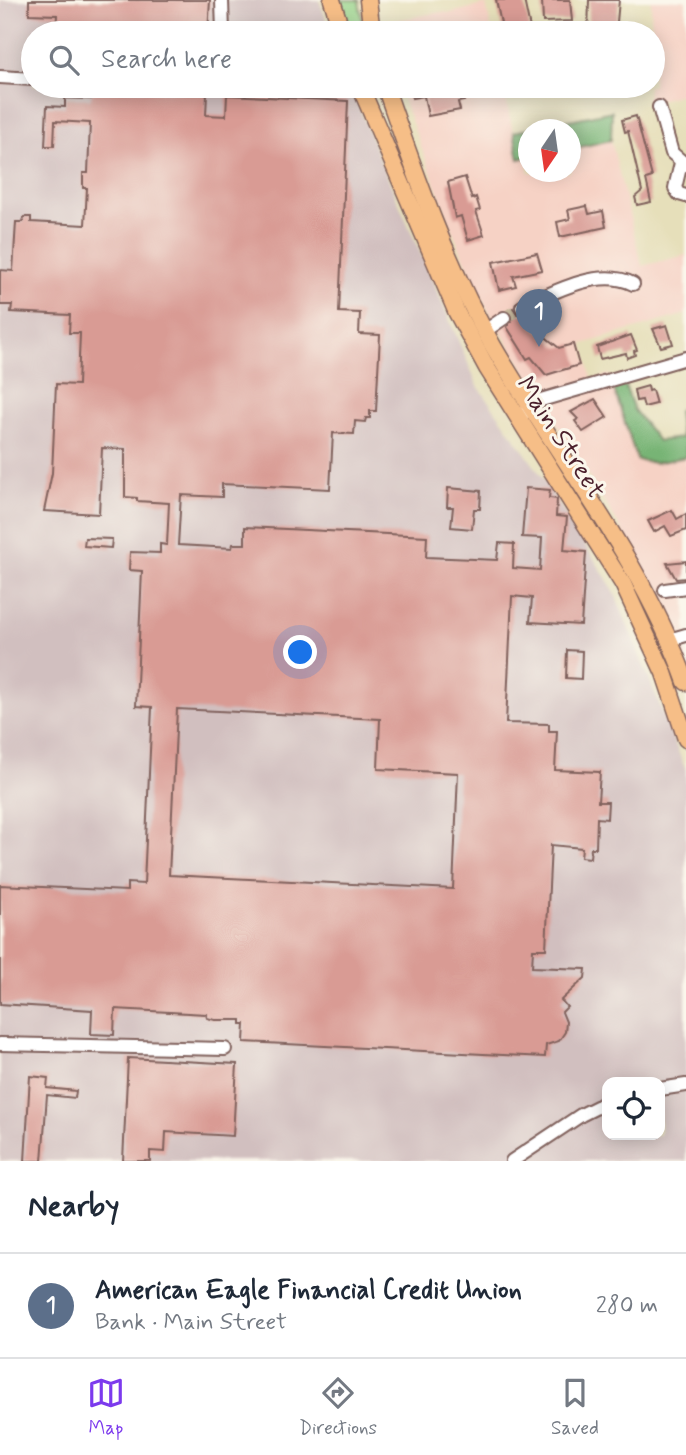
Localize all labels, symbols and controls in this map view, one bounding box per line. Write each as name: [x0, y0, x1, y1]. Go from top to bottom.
search box: [21, 21, 665, 98]
icon: search: [45, 41, 83, 79]
text: Search here: [101, 43, 232, 77]
north arrow: [518, 119, 581, 182]
pin: 1: [516, 289, 562, 347]
street label: Main Street: [508, 370, 612, 506]
your location: [283, 635, 317, 669]
map controls: [602, 1077, 665, 1140]
button: locate: [602, 1077, 665, 1140]
text: Nearby: [28, 1187, 119, 1226]
text: American Eagle Financial Credit Union: [95, 1274, 522, 1308]
text: 1: [46, 1291, 56, 1321]
text: 280 m: [596, 1291, 658, 1321]
text: Bank · Main Street: [95, 1308, 287, 1338]
tab: Map: [87, 1374, 125, 1441]
tab: Directions: [299, 1374, 377, 1441]
tab: Saved: [551, 1374, 599, 1441]

